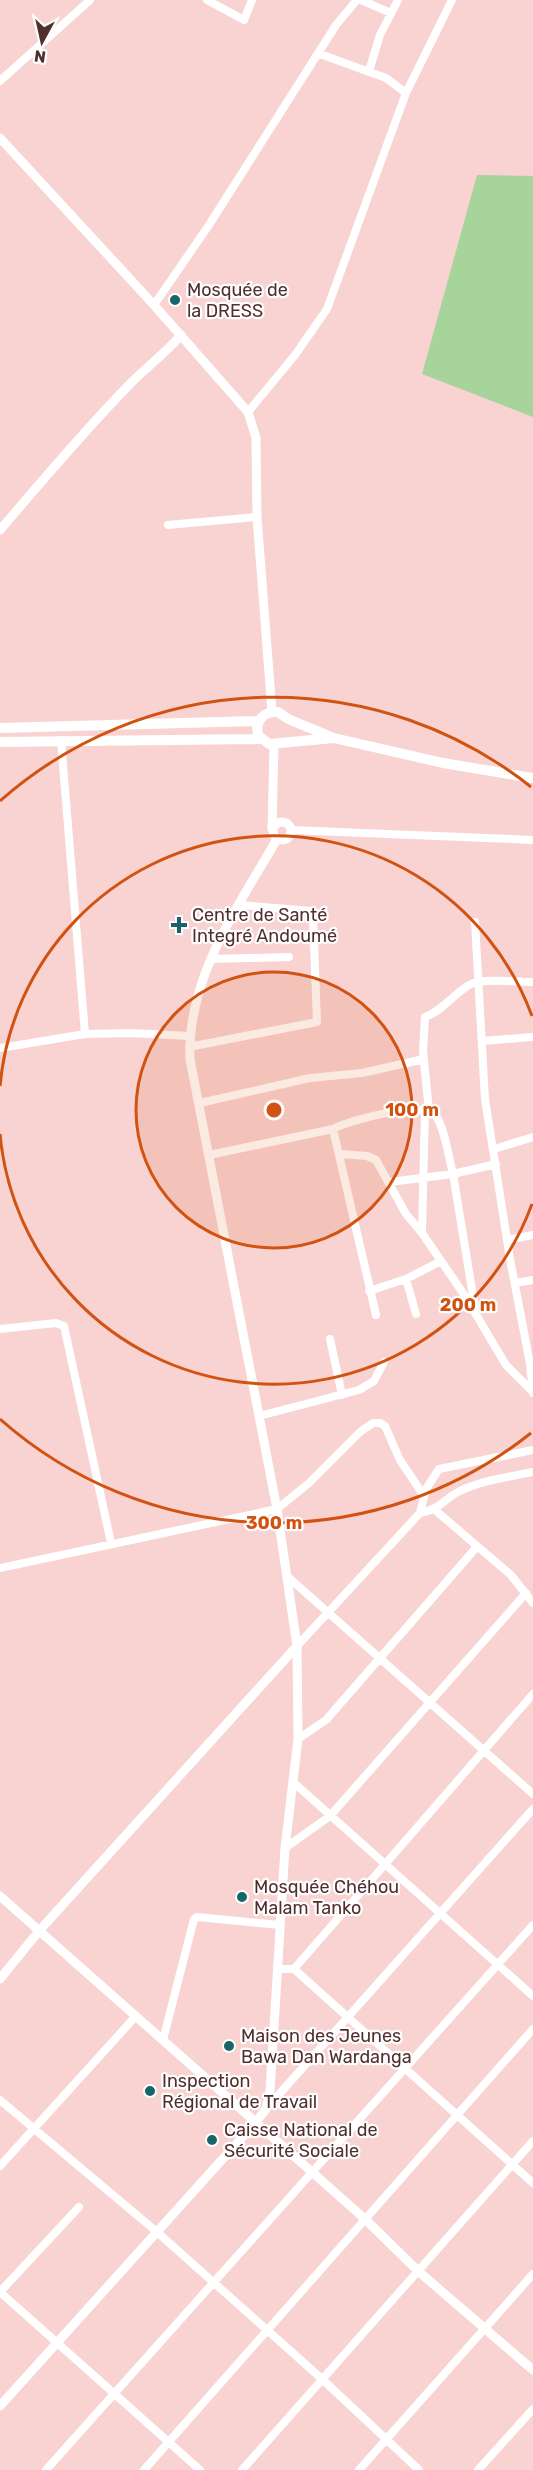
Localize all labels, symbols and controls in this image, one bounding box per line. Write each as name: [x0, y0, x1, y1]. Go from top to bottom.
north arrow: [12, 12, 72, 72]
text: N: [33, 46, 47, 67]
place label: Mosquée de la DRESS: [187, 279, 288, 322]
marker: Mosquée de la DRESS: [168, 293, 182, 307]
place label: Centre de Santé Integré Andoumé: [192, 904, 337, 947]
marker: Centre de Santé Integré Andoumé: [170, 916, 188, 934]
text: 100 m: [385, 1099, 439, 1121]
centre of rings: [264, 1100, 284, 1120]
text: 200 m: [440, 1294, 496, 1316]
text: 300 m: [246, 1512, 302, 1534]
place label: Mosquée Chéhou Malam Tanko: [254, 1876, 399, 1919]
marker: Mosquée Chéhou Malam Tanko: [235, 1890, 249, 1904]
place label: Maison des Jeunes Bawa Dan Wardanga: [241, 2025, 412, 2068]
marker: Maison des Jeunes Bawa Dan Wardanga: [222, 2039, 236, 2053]
place label: Inspection Régional de Travail: [162, 2070, 317, 2113]
marker: Inspection Régional de Travail: [143, 2084, 157, 2098]
place label: Caisse National de Sécurité Sociale: [224, 2119, 378, 2162]
marker: Caisse National de Sécurité Sociale: [205, 2133, 219, 2147]

